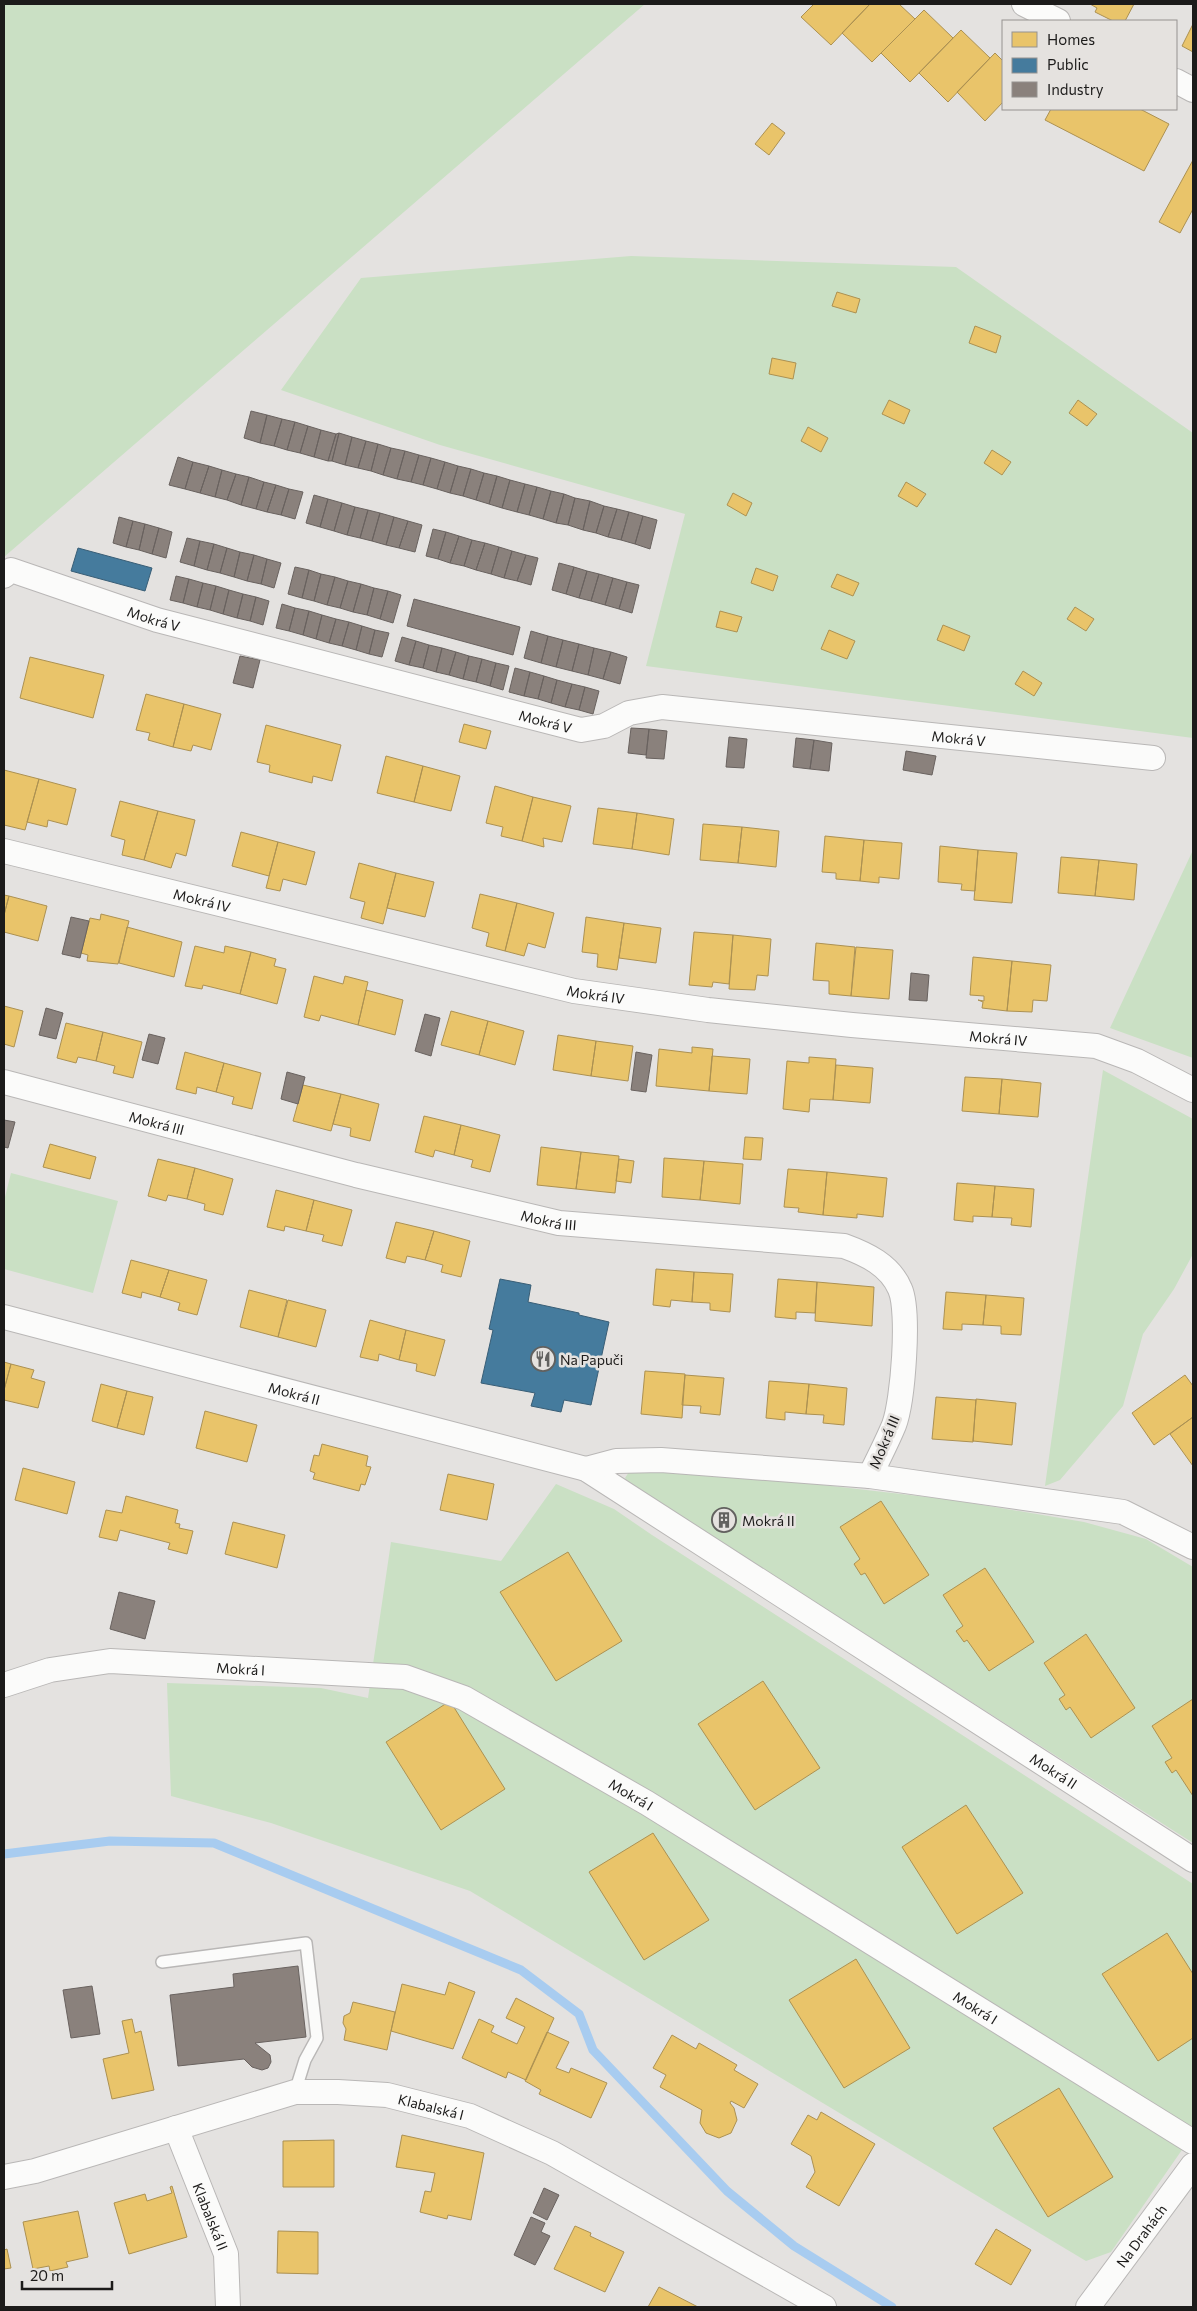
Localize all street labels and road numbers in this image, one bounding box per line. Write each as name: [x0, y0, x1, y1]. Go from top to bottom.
street label: Mokrá V: [125, 602, 182, 634]
street label: Mokrá V: [517, 706, 574, 736]
street label: Mokrá V: [931, 727, 987, 749]
street label: Mokrá IV: [172, 884, 233, 915]
street label: Mokrá IV: [565, 981, 626, 1007]
street label: Mokrá IV: [969, 1027, 1029, 1049]
street label: Mokrá III: [127, 1107, 186, 1138]
street label: Mokrá III: [519, 1206, 577, 1233]
street label: Mokrá II: [267, 1378, 322, 1408]
street label: Mokrá III: [865, 1413, 903, 1471]
street label: Mokrá I: [216, 1658, 266, 1678]
street label: Mokrá II: [1027, 1749, 1081, 1792]
street label: Mokrá I: [606, 1775, 657, 1814]
street label: Mokrá I: [951, 1987, 1001, 2027]
street label: Klabalská I: [396, 2090, 466, 2123]
street label: Klabalská II: [190, 2180, 232, 2253]
street label: Na Drahách: [1112, 2201, 1170, 2270]

